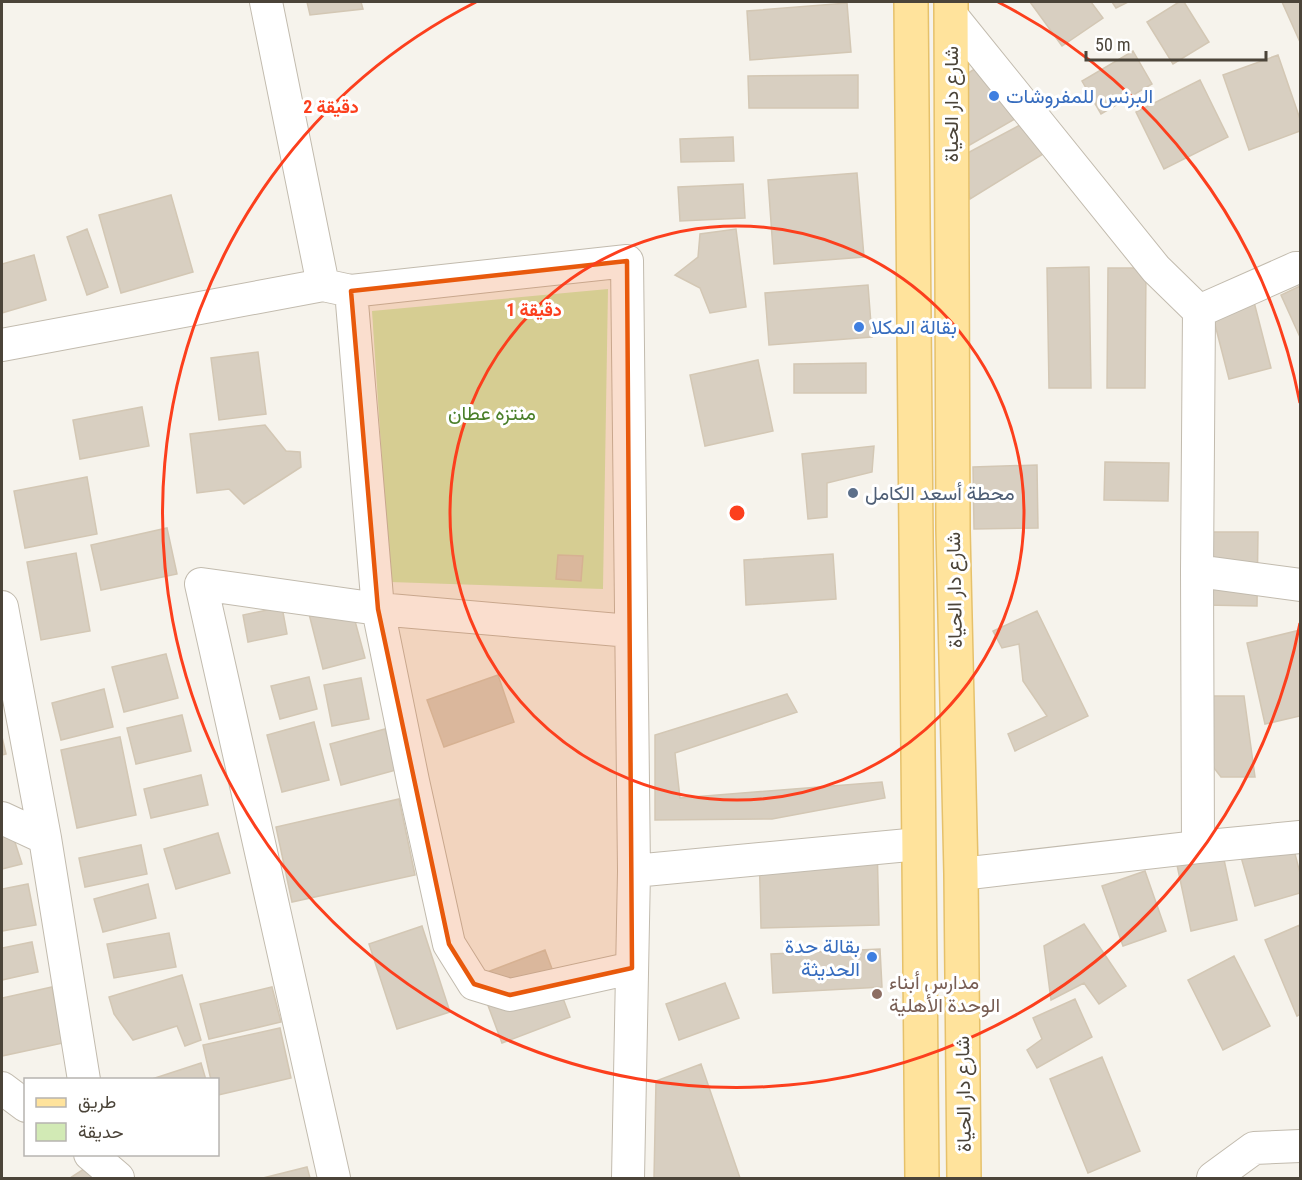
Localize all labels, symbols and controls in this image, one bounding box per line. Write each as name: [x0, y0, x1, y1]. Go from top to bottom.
scale bar: [1086, 24, 1266, 62]
text: 50 m: [1095, 34, 1130, 55]
street label: شارع دار الحياة: [939, 46, 965, 162]
place label: البرنس للمفروشات: [1006, 84, 1153, 109]
marker: البرنس للمفروشات: [987, 89, 1001, 103]
text: 2 دقيقة: [303, 96, 359, 118]
text: 1 دقيقة: [506, 299, 562, 321]
place label: بقالة المكلا: [871, 315, 957, 339]
marker: بقالة المكلا: [852, 320, 866, 334]
park label: منتزه عطان: [448, 401, 536, 426]
place label: محطة أسعد الكامل: [865, 481, 1015, 505]
marker: محطة أسعد الكامل: [846, 486, 860, 500]
centre of rings: [727, 503, 747, 523]
street label: شارع دار الحياة: [941, 532, 969, 648]
place label: بقالة حدة الحديثة: [785, 934, 860, 981]
marker: بقالة حدة الحديثة: [865, 950, 879, 964]
place label: مدارس أبناء الوحدة الأهلية: [889, 970, 1000, 1018]
marker: مدارس أبناء الوحدة الأهلية: [870, 987, 884, 1001]
street label: شارع دار الحياة: [950, 1036, 978, 1152]
legend: [24, 1078, 219, 1156]
text: طريق: [78, 1091, 116, 1113]
text: حديقة: [78, 1121, 124, 1142]

